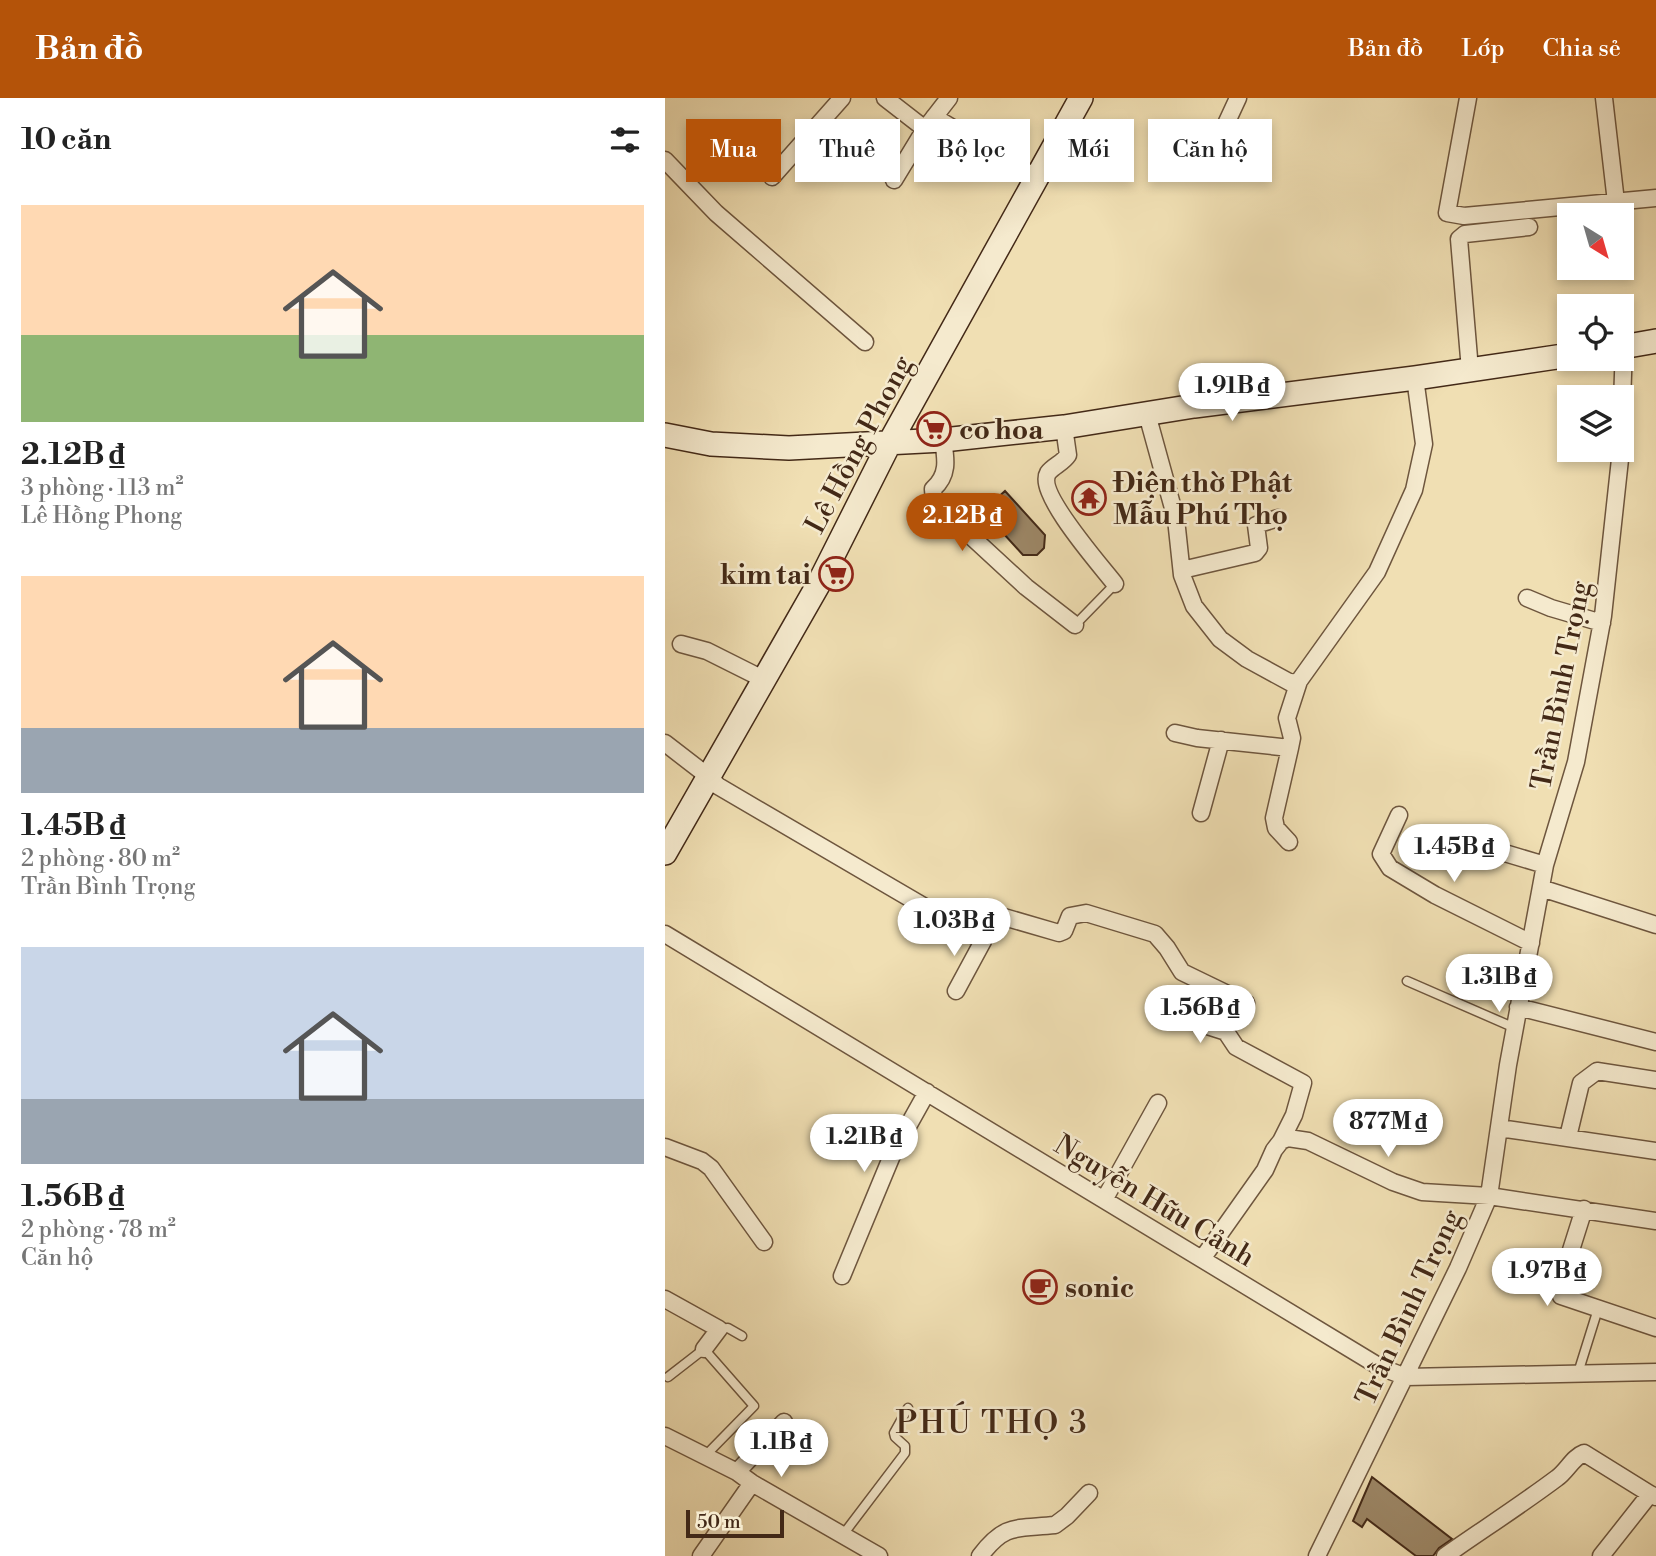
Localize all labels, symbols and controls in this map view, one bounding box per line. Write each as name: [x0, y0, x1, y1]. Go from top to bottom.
text: Bản đồ: [35, 29, 143, 70]
text: Bản đồ: [1348, 34, 1423, 64]
text: Lớp: [1461, 34, 1505, 64]
text: Chia sẻ: [1543, 34, 1621, 64]
chip: Mua: [686, 119, 781, 182]
chip: Thuê: [795, 119, 900, 182]
chip: Bộ lọc: [914, 119, 1030, 182]
chip: Mới: [1044, 119, 1134, 182]
chip: Căn hộ: [1148, 119, 1272, 182]
text: 10 căn: [21, 121, 111, 159]
icon: filters: [606, 121, 644, 159]
north arrow: [1557, 203, 1635, 280]
map controls: [1557, 203, 1634, 462]
icon: home: [270, 251, 396, 377]
button: locate: [1557, 294, 1634, 371]
street label: Lê Hồng Phong: [798, 349, 921, 540]
pin: 1.91B ₫: [1167, 364, 1297, 423]
text: 1.91B ₫: [1195, 372, 1269, 400]
button: layers: [1557, 385, 1634, 462]
supermarket icon: co hoa: [915, 410, 953, 448]
place label: co hoa: [959, 413, 1044, 448]
text: 2.12B ₫: [21, 436, 125, 474]
place label: Điện thờ Phật Mẫu Phú Thọ: [1112, 466, 1293, 533]
text: 3 phòng · 113 m²: [21, 474, 183, 502]
temple icon: Điện thờ Phật Mẫu Phú Thọ: [1070, 479, 1108, 517]
pin: 2.12B ₫: [897, 494, 1027, 553]
text: Lê Hồng Phong: [21, 502, 182, 530]
text: 2.12B ₫: [922, 502, 1002, 530]
supermarket icon: kim tai: [817, 555, 855, 593]
place label: kim tai: [720, 558, 811, 593]
street label: Trần Bình Trọng: [1524, 577, 1599, 793]
icon: home: [270, 622, 396, 748]
text: 1.45B ₫: [21, 807, 125, 845]
pin: 1.45B ₫: [1389, 824, 1519, 884]
text: 1.45B ₫: [1414, 833, 1494, 861]
text: 2 phòng · 80 m²: [21, 845, 180, 873]
text: Trần Bình Trọng: [21, 873, 195, 901]
pin: 1.03B ₫: [889, 898, 1019, 958]
text: 1.03B ₫: [914, 907, 994, 935]
pin: 1.31B ₫: [1434, 954, 1564, 1014]
text: 1.31B ₫: [1462, 963, 1536, 991]
pin: 1.56B ₫: [1135, 986, 1265, 1045]
icon: home: [270, 993, 396, 1119]
text: 1.56B ₫: [1160, 994, 1240, 1022]
pin: 877M ₫: [1331, 1100, 1445, 1159]
text: 877M ₫: [1349, 1108, 1427, 1136]
pin: 1.21B ₫: [799, 1114, 929, 1174]
text: 1.21B ₫: [826, 1123, 902, 1151]
street label: Nguyễn Hữu Cảnh: [1048, 1128, 1261, 1275]
text: 1.56B ₫: [21, 1178, 124, 1216]
street label: Trần Bình Trọng: [1349, 1204, 1470, 1411]
text: 2 phòng · 78 m²: [21, 1216, 176, 1244]
text: Căn hộ: [21, 1244, 94, 1272]
pin: 1.97B ₫: [1482, 1248, 1612, 1308]
text: 1.97B ₫: [1508, 1257, 1586, 1285]
cafe icon: sonic: [1021, 1268, 1059, 1306]
place label: sonic: [1065, 1271, 1134, 1306]
district label: PHÚ THỌ 3: [895, 1401, 1089, 1443]
pin: 1.1B ₫: [724, 1420, 838, 1479]
text: 1.1B ₫: [750, 1428, 812, 1456]
scale bar: [686, 1507, 784, 1539]
text: 50 m: [697, 1510, 741, 1534]

